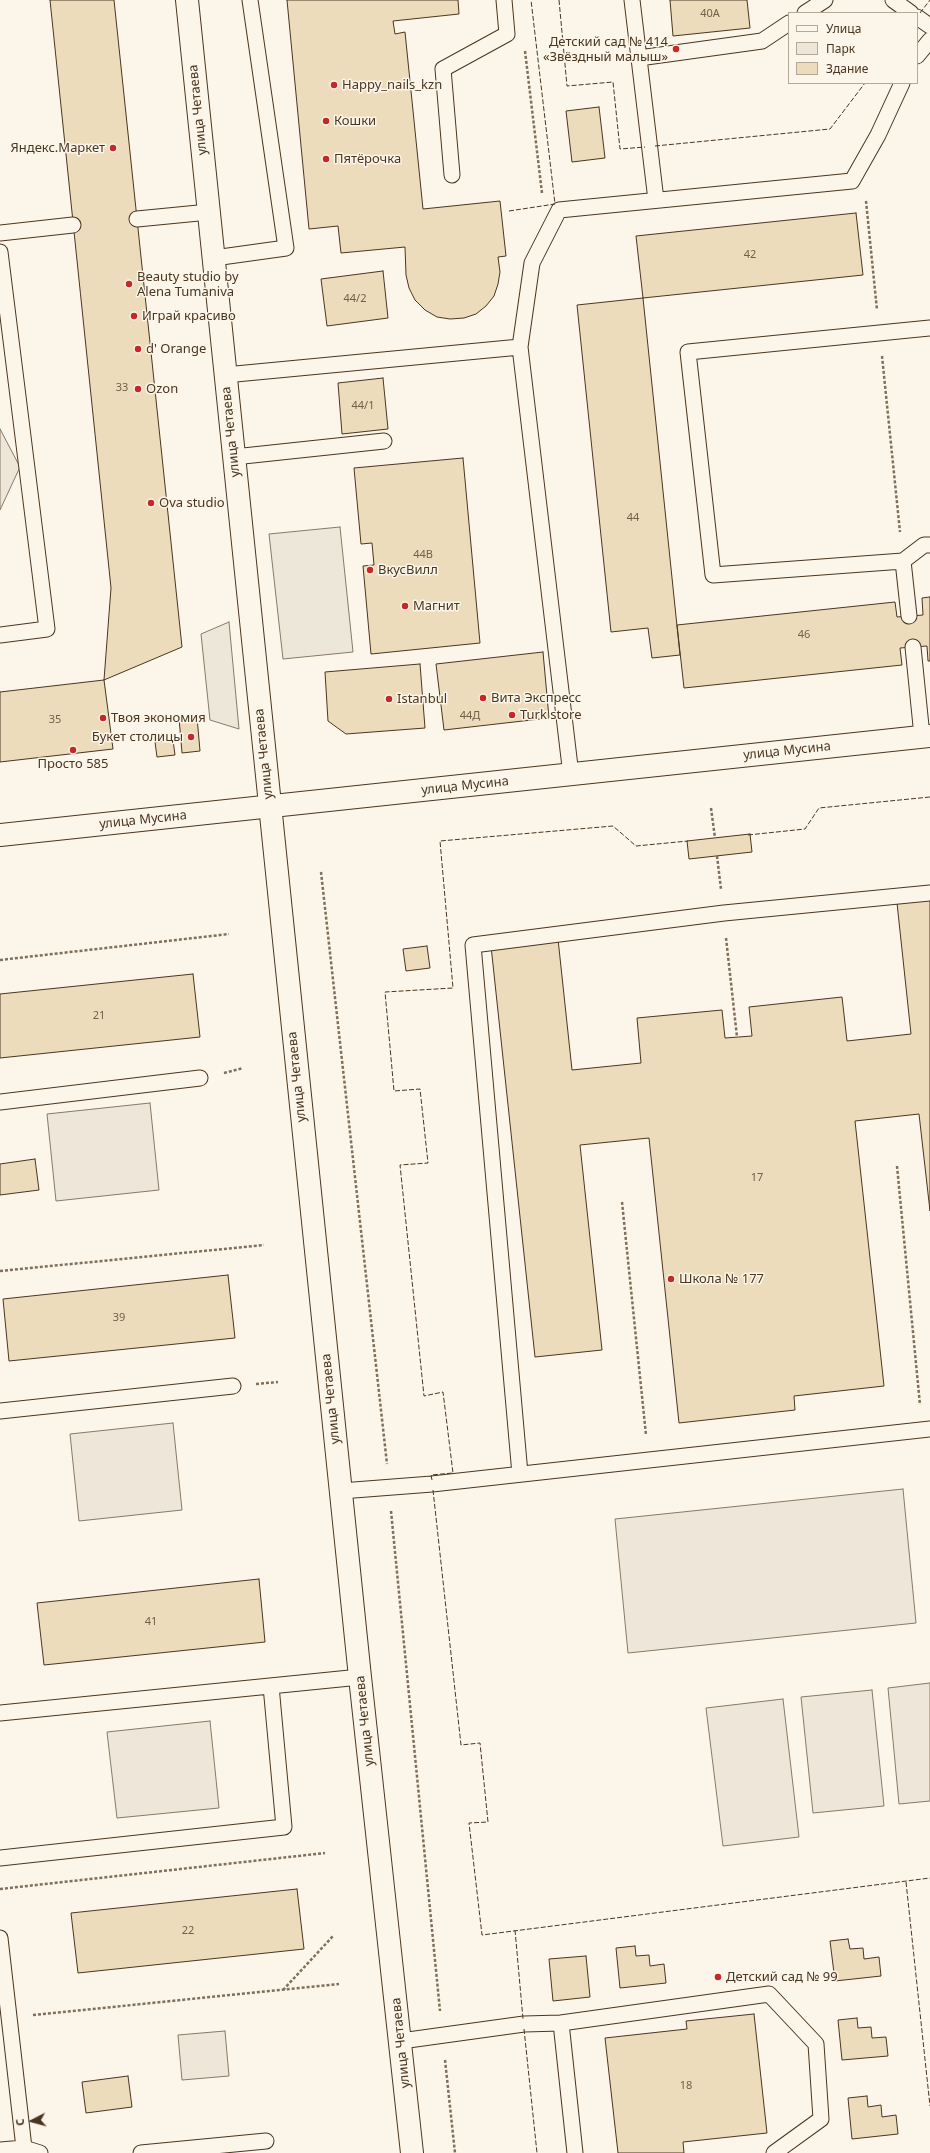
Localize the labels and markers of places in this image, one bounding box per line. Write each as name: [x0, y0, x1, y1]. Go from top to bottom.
place label: Детский сад № 414 «Звёздный малыш»: [543, 34, 668, 65]
marker: Детский сад № 414 «Звёздный малыш»: [671, 44, 681, 54]
place label: Happy_nails_kzn: [342, 77, 442, 93]
marker: Happy_nails_kzn: [329, 80, 339, 90]
place label: Кошки: [334, 113, 376, 129]
marker: Кошки: [321, 116, 331, 126]
place label: Яндекс.Маркет: [10, 140, 105, 156]
marker: Яндекс.Маркет: [108, 143, 118, 153]
place label: Пятёрочка: [334, 151, 401, 167]
marker: Пятёрочка: [321, 154, 331, 164]
place label: Beauty studio by Alena Tumaniva: [137, 269, 239, 300]
marker: Beauty studio by Alena Tumaniva: [124, 279, 134, 289]
place label: Играй красиво: [142, 308, 236, 324]
marker: Играй красиво: [129, 311, 139, 321]
place label: d' Orange: [146, 341, 206, 357]
marker: d' Orange: [133, 344, 143, 354]
place label: Ozon: [146, 381, 178, 397]
marker: Ozon: [133, 384, 143, 394]
place label: Ova studio: [159, 495, 225, 511]
marker: Ova studio: [146, 498, 156, 508]
place label: ВкусВилл: [378, 562, 438, 578]
marker: ВкусВилл: [365, 565, 375, 575]
place label: Магнит: [413, 598, 460, 614]
marker: Магнит: [400, 601, 410, 611]
place label: Вита Экспресс: [491, 690, 581, 706]
place label: Istanbul: [397, 691, 447, 707]
marker: Вита Экспресс: [478, 693, 488, 703]
marker: Istanbul: [384, 694, 394, 704]
place label: Turk store: [520, 707, 582, 723]
place label: Твоя экономия: [111, 710, 206, 726]
marker: Turk store: [507, 710, 517, 720]
marker: Твоя экономия: [98, 713, 108, 723]
place label: Букет столицы: [92, 729, 183, 745]
marker: Букет столицы: [186, 732, 196, 742]
marker: Просто 585: [68, 745, 78, 755]
place label: Просто 585: [38, 756, 108, 772]
place label: Школа № 177: [679, 1271, 764, 1287]
marker: Школа № 177: [666, 1274, 676, 1284]
place label: Детский сад № 99: [726, 1969, 838, 1985]
marker: Детский сад № 99: [713, 1972, 723, 1982]

